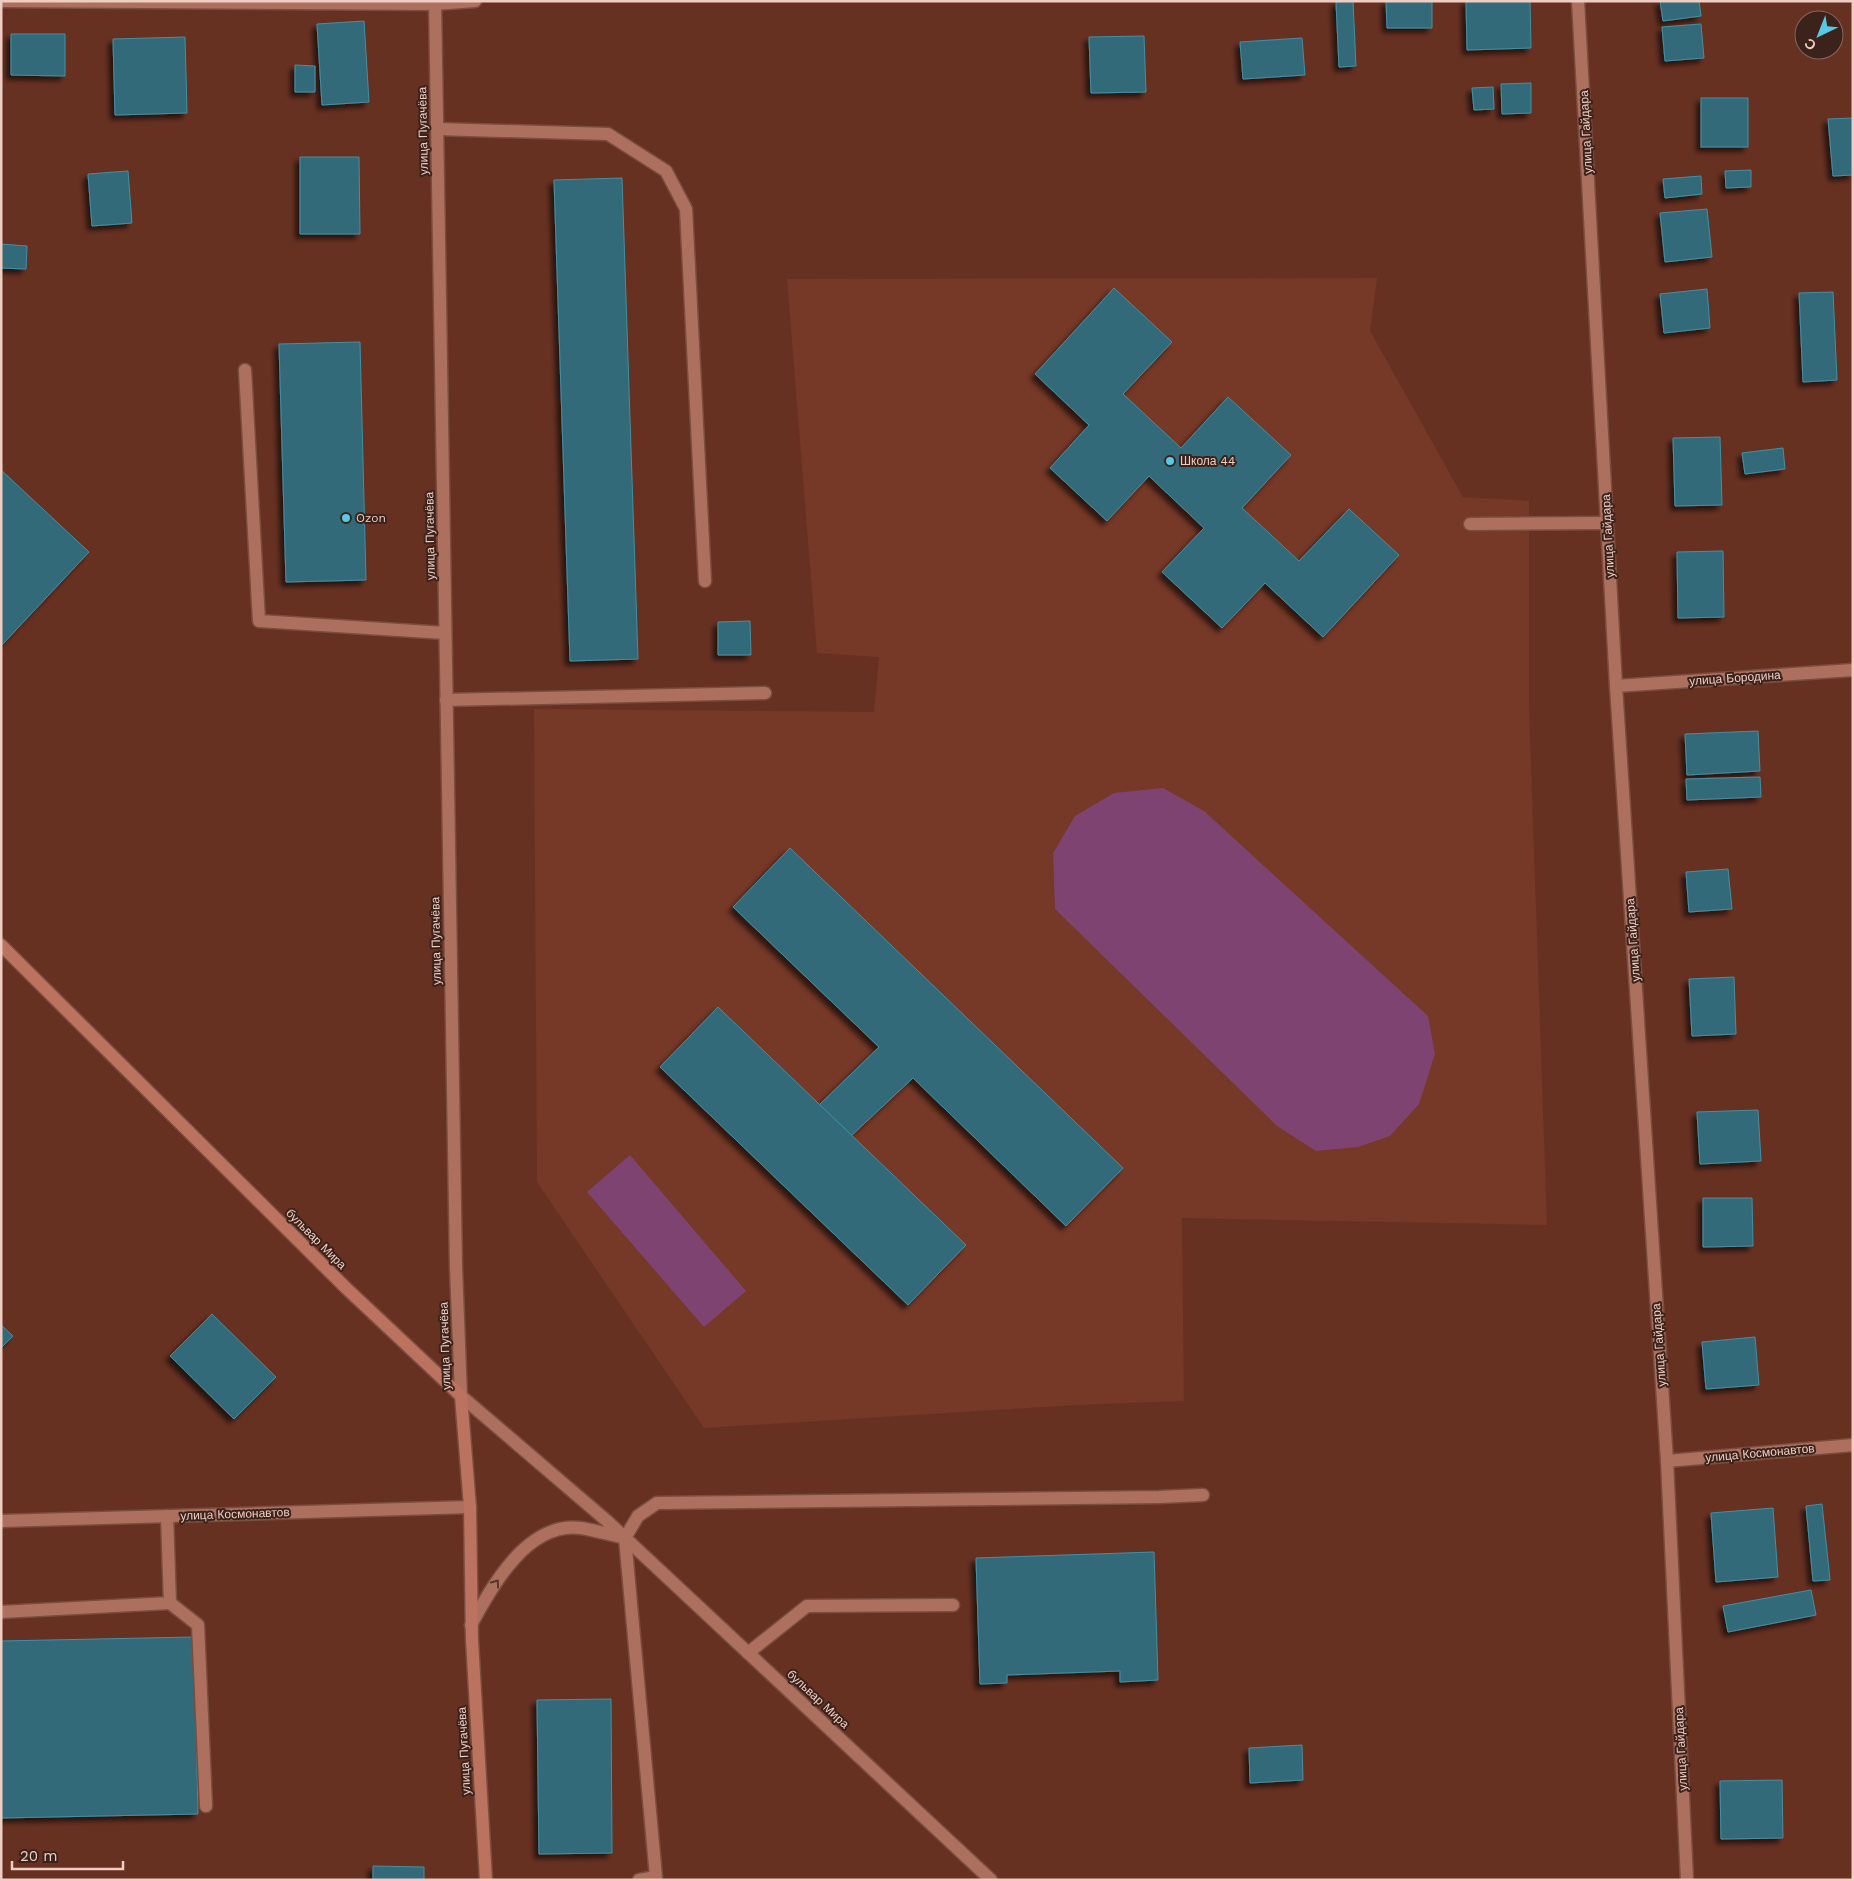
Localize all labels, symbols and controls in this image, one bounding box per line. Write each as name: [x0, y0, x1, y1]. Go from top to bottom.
north arrow: [1794, 10, 1844, 60]
text: С: [1801, 35, 1819, 54]
street label: улица Пугачёва: [415, 87, 431, 175]
street label: улица Гайдара: [1577, 90, 1595, 174]
place label: Школа 44: [1180, 454, 1235, 468]
marker: Школа 44: [1164, 455, 1176, 467]
street label: улица Пугачёва: [422, 492, 438, 580]
street label: улица Гайдара: [1599, 494, 1617, 578]
place label: Ozon: [356, 511, 386, 525]
marker: Ozon: [340, 512, 352, 524]
street label: улица Бородина: [1689, 668, 1782, 688]
street label: улица Пугачёва: [428, 897, 444, 985]
street label: улица Гайдара: [1623, 898, 1643, 982]
street label: бульвар Мира: [283, 1206, 349, 1272]
street label: улица Пугачёва: [436, 1301, 454, 1390]
street label: улица Гайдара: [1649, 1303, 1669, 1387]
street label: улица Космонавтов: [1705, 1441, 1815, 1465]
street label: улица Космонавтов: [180, 1505, 290, 1523]
one-way arrow: [490, 1580, 498, 1589]
street label: бульвар Мира: [784, 1667, 852, 1731]
street label: улица Пугачёва: [455, 1706, 473, 1795]
street label: улица Гайдара: [1672, 1707, 1690, 1791]
scale bar: [12, 1838, 124, 1870]
text: 20 m: [20, 1847, 58, 1865]

